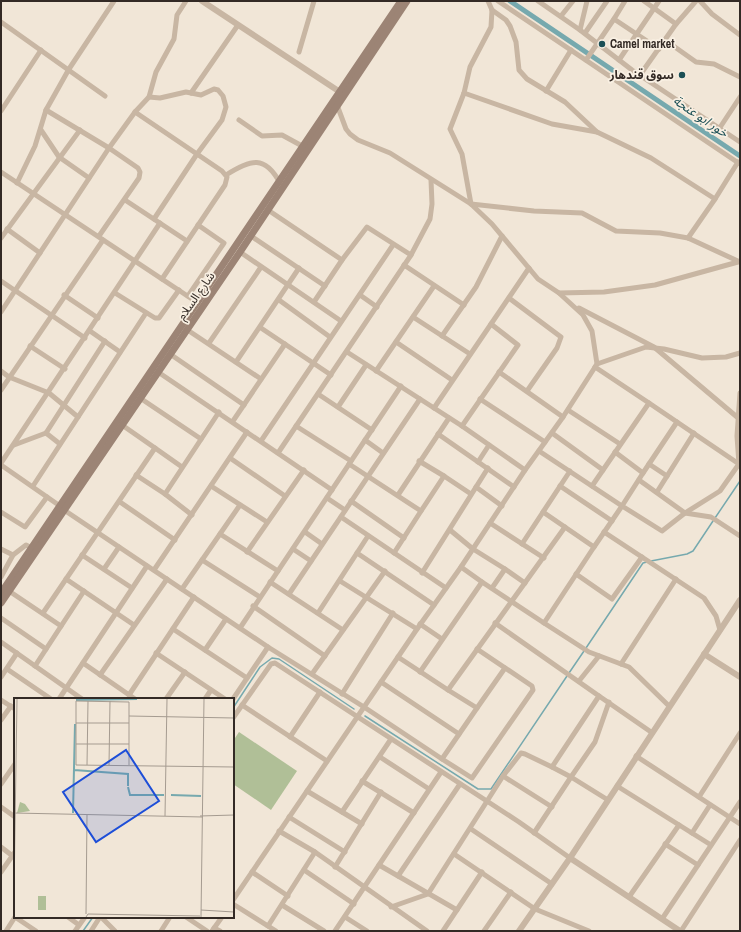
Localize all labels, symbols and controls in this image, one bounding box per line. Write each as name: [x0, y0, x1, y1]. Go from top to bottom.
place label: Camel market: [610, 36, 675, 52]
marker: Camel market: [597, 39, 607, 49]
place label: سوق قندهار: [609, 67, 674, 83]
marker: سوق قندهار: [677, 70, 687, 80]
water label: خور ابو عنجة: [670, 92, 732, 141]
street label: شارع السلام: [174, 269, 219, 324]
inset map: [14, 698, 234, 918]

